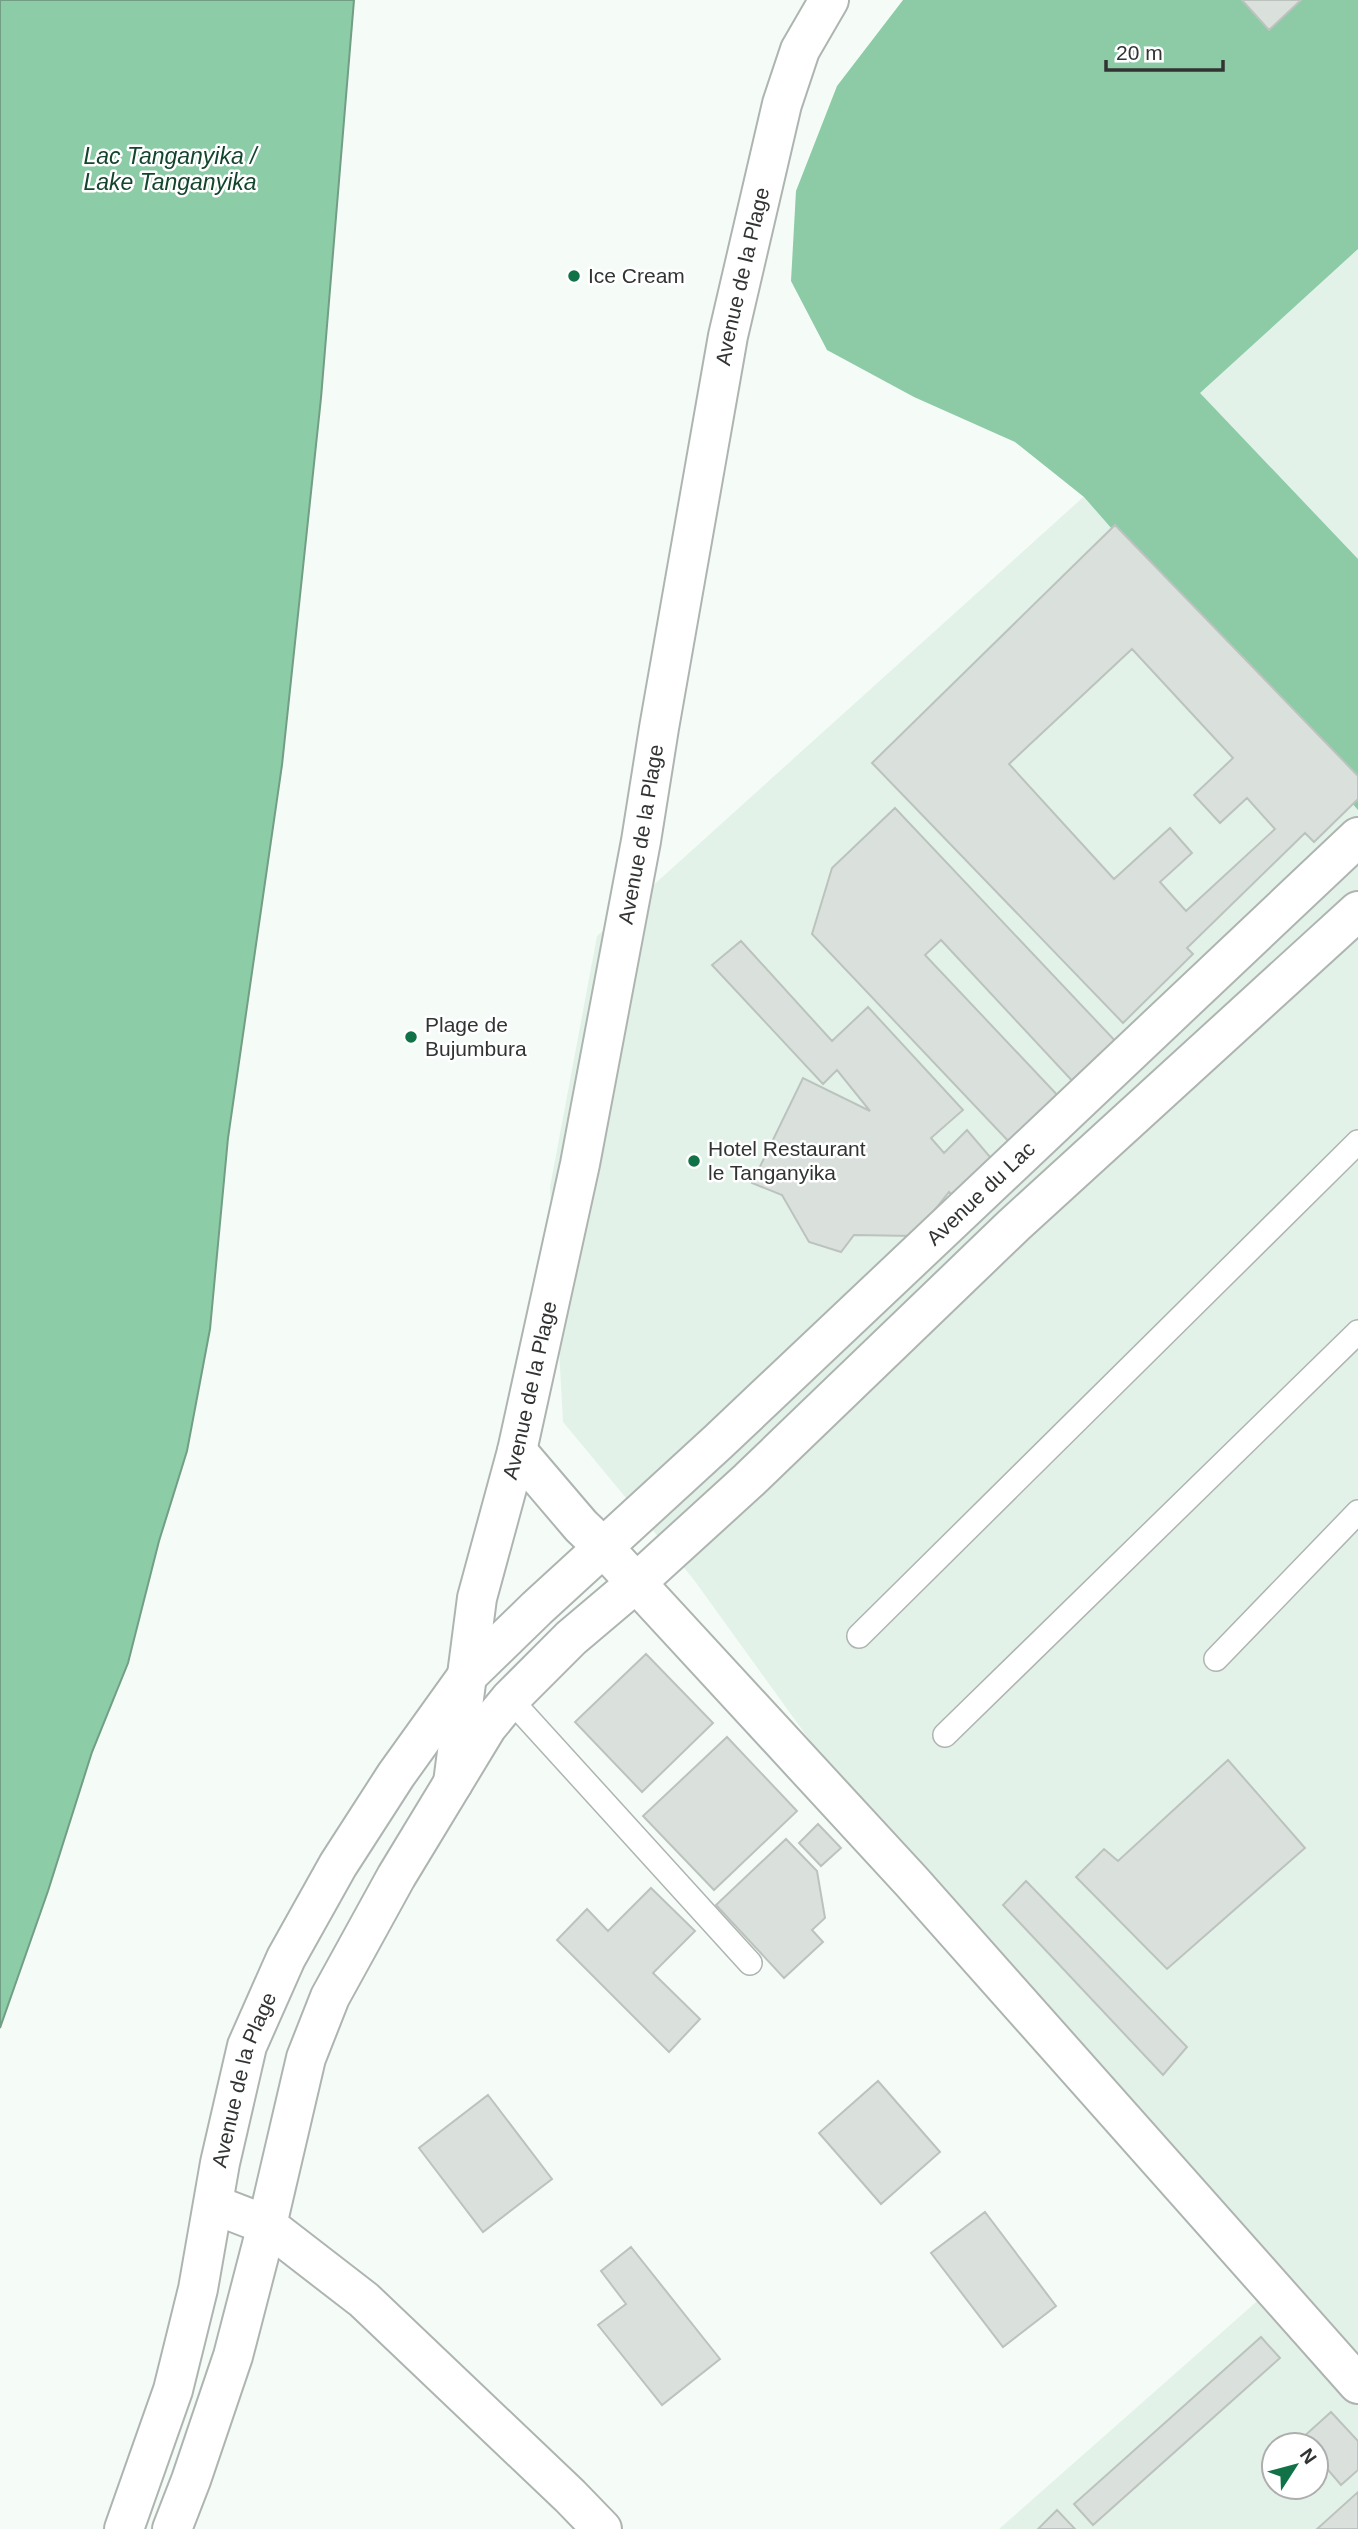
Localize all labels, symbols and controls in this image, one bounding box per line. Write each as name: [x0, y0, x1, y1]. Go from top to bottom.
scale bar: [1106, 28, 1223, 72]
text: 20 m: [1116, 41, 1163, 64]
water label: Lac Tanganyika / Lake Tanganyika: [83, 143, 259, 195]
street label: Avenue de la Plage: [711, 185, 773, 367]
place label: Ice Cream: [588, 264, 685, 287]
marker: Ice Cream: [566, 268, 582, 284]
street label: Avenue de la Plage: [614, 743, 667, 926]
place label: Plage de Bujumbura: [425, 1013, 527, 1060]
marker: Plage de Bujumbura: [403, 1029, 419, 1045]
place label: Hotel Restaurant le Tanganyika: [708, 1137, 866, 1184]
street label: Avenue du Lac: [922, 1137, 1039, 1250]
marker: Hotel Restaurant le Tanganyika: [686, 1153, 702, 1169]
street label: Avenue de la Plage: [498, 1299, 561, 1482]
street label: Avenue de la Plage: [207, 1989, 280, 2170]
north arrow: [1260, 2431, 1330, 2501]
text: N: [1296, 2445, 1321, 2468]

